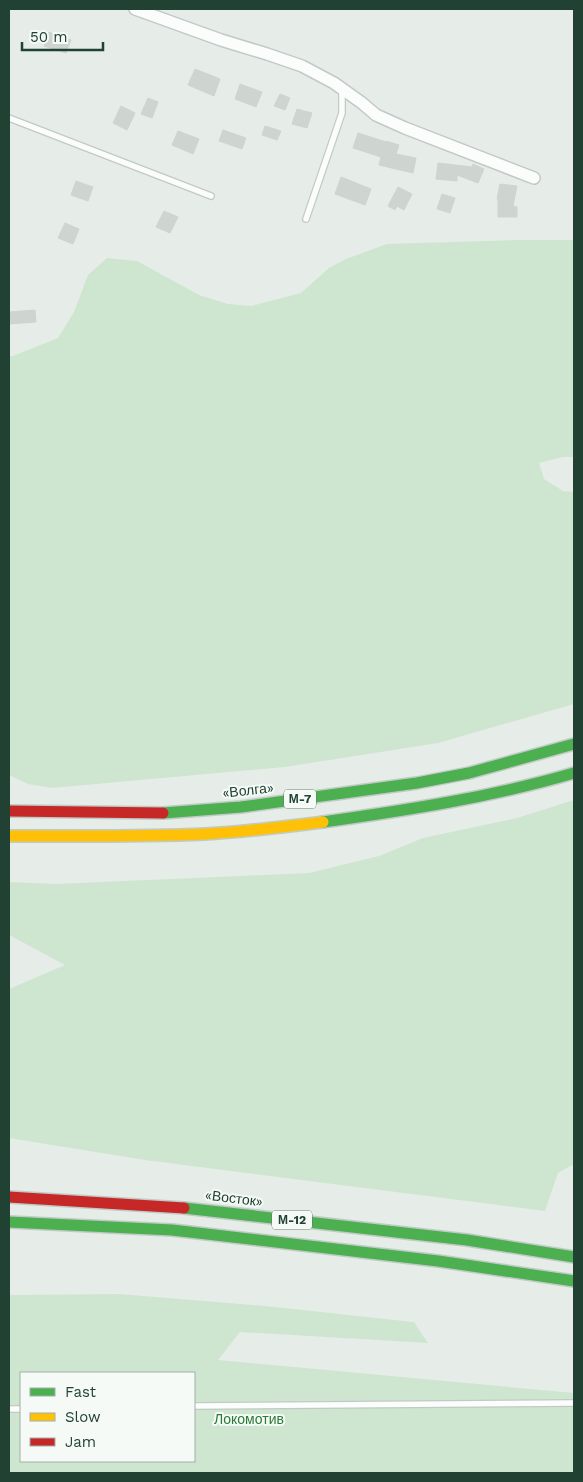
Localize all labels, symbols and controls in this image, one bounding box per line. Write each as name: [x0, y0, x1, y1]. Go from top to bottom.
scale bar: [22, 20, 104, 52]
text: 50 m: [30, 28, 67, 46]
street label: «Волга»: [222, 779, 274, 801]
road number: М-7: [284, 790, 316, 809]
street label: «Восток»: [204, 1187, 264, 1209]
road number: М-12: [272, 1210, 312, 1230]
legend: [20, 1372, 195, 1462]
text: Fast: [65, 1383, 97, 1401]
text: Slow: [65, 1408, 101, 1426]
park label: Локомотив: [214, 1411, 284, 1427]
text: Jam: [65, 1433, 96, 1451]

